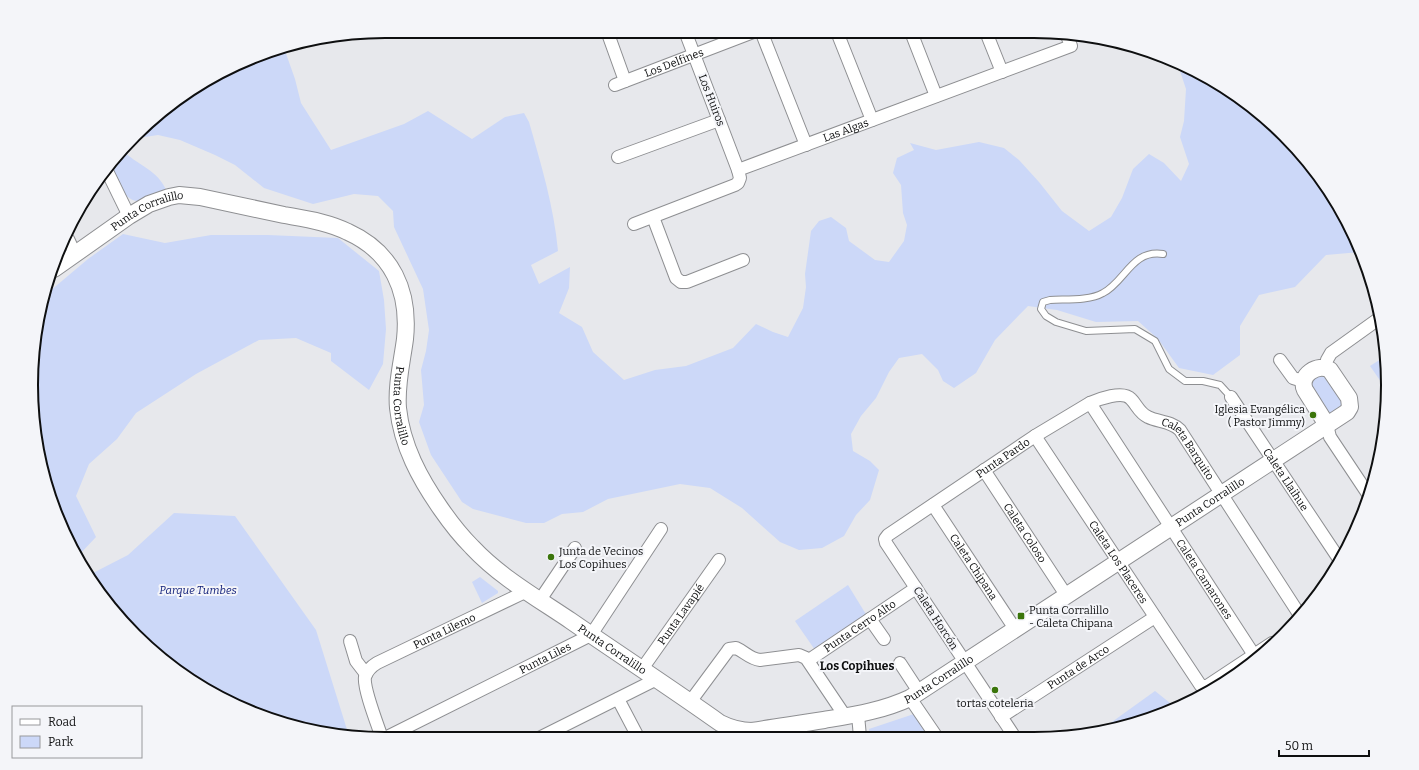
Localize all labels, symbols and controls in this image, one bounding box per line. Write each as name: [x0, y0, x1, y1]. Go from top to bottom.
street label: Los Delfines: [643, 46, 705, 80]
street label: Los Huiros: [696, 72, 727, 128]
street label: Las Algas: [821, 116, 871, 145]
street label: Punta Corralillo: [109, 189, 184, 234]
street label: Punta Corralillo: [391, 365, 412, 447]
place label: Iglesia Evangélica ( Pastor Jimmy): [1215, 403, 1305, 429]
marker: Iglesia Evangélica ( Pastor Jimmy): [1308, 410, 1318, 420]
street label: Caleta Barquito: [1160, 416, 1217, 483]
street label: Punta Pardo: [974, 435, 1032, 481]
street label: Caleta Llaihue: [1260, 446, 1311, 513]
street label: Punta Corralillo: [1173, 475, 1247, 529]
street label: Caleta Coloso: [1001, 501, 1049, 565]
street label: Caleta Los Placeres: [1086, 518, 1150, 606]
street label: Caleta Chipana: [947, 531, 1000, 603]
street label: Caleta Camarones: [1173, 537, 1235, 622]
place label: Junta de Vecinos Los Copihues: [558, 545, 643, 571]
marker: Junta de Vecinos Los Copihues: [546, 552, 556, 562]
street label: Punta Lavapié: [655, 582, 707, 648]
park label: Parque Tumbes: [159, 584, 237, 597]
street label: Caleta Horcón: [910, 584, 961, 652]
street label: Punta Cerro Alto: [821, 598, 898, 655]
place label: Punta Corralillo - Caleta Chipana: [1029, 604, 1113, 630]
street label: Punta Lilemo: [411, 611, 478, 652]
marker: Punta Corralillo - Caleta Chipana: [1016, 611, 1026, 621]
street label: Punta Corralillo: [575, 622, 649, 677]
street label: Punta Liles: [517, 640, 573, 677]
street label: Punta de Arco: [1045, 643, 1112, 692]
street label: Punta Corralillo: [902, 652, 976, 707]
district label: Los Copihues: [820, 659, 894, 673]
marker: tortas coteleria: [990, 685, 1000, 695]
place label: tortas coteleria: [956, 697, 1034, 710]
legend: [12, 706, 142, 758]
text: Road: [48, 715, 76, 729]
scale bar: [1279, 732, 1369, 758]
text: Park: [48, 735, 74, 749]
text: 50 m: [1285, 739, 1314, 753]

